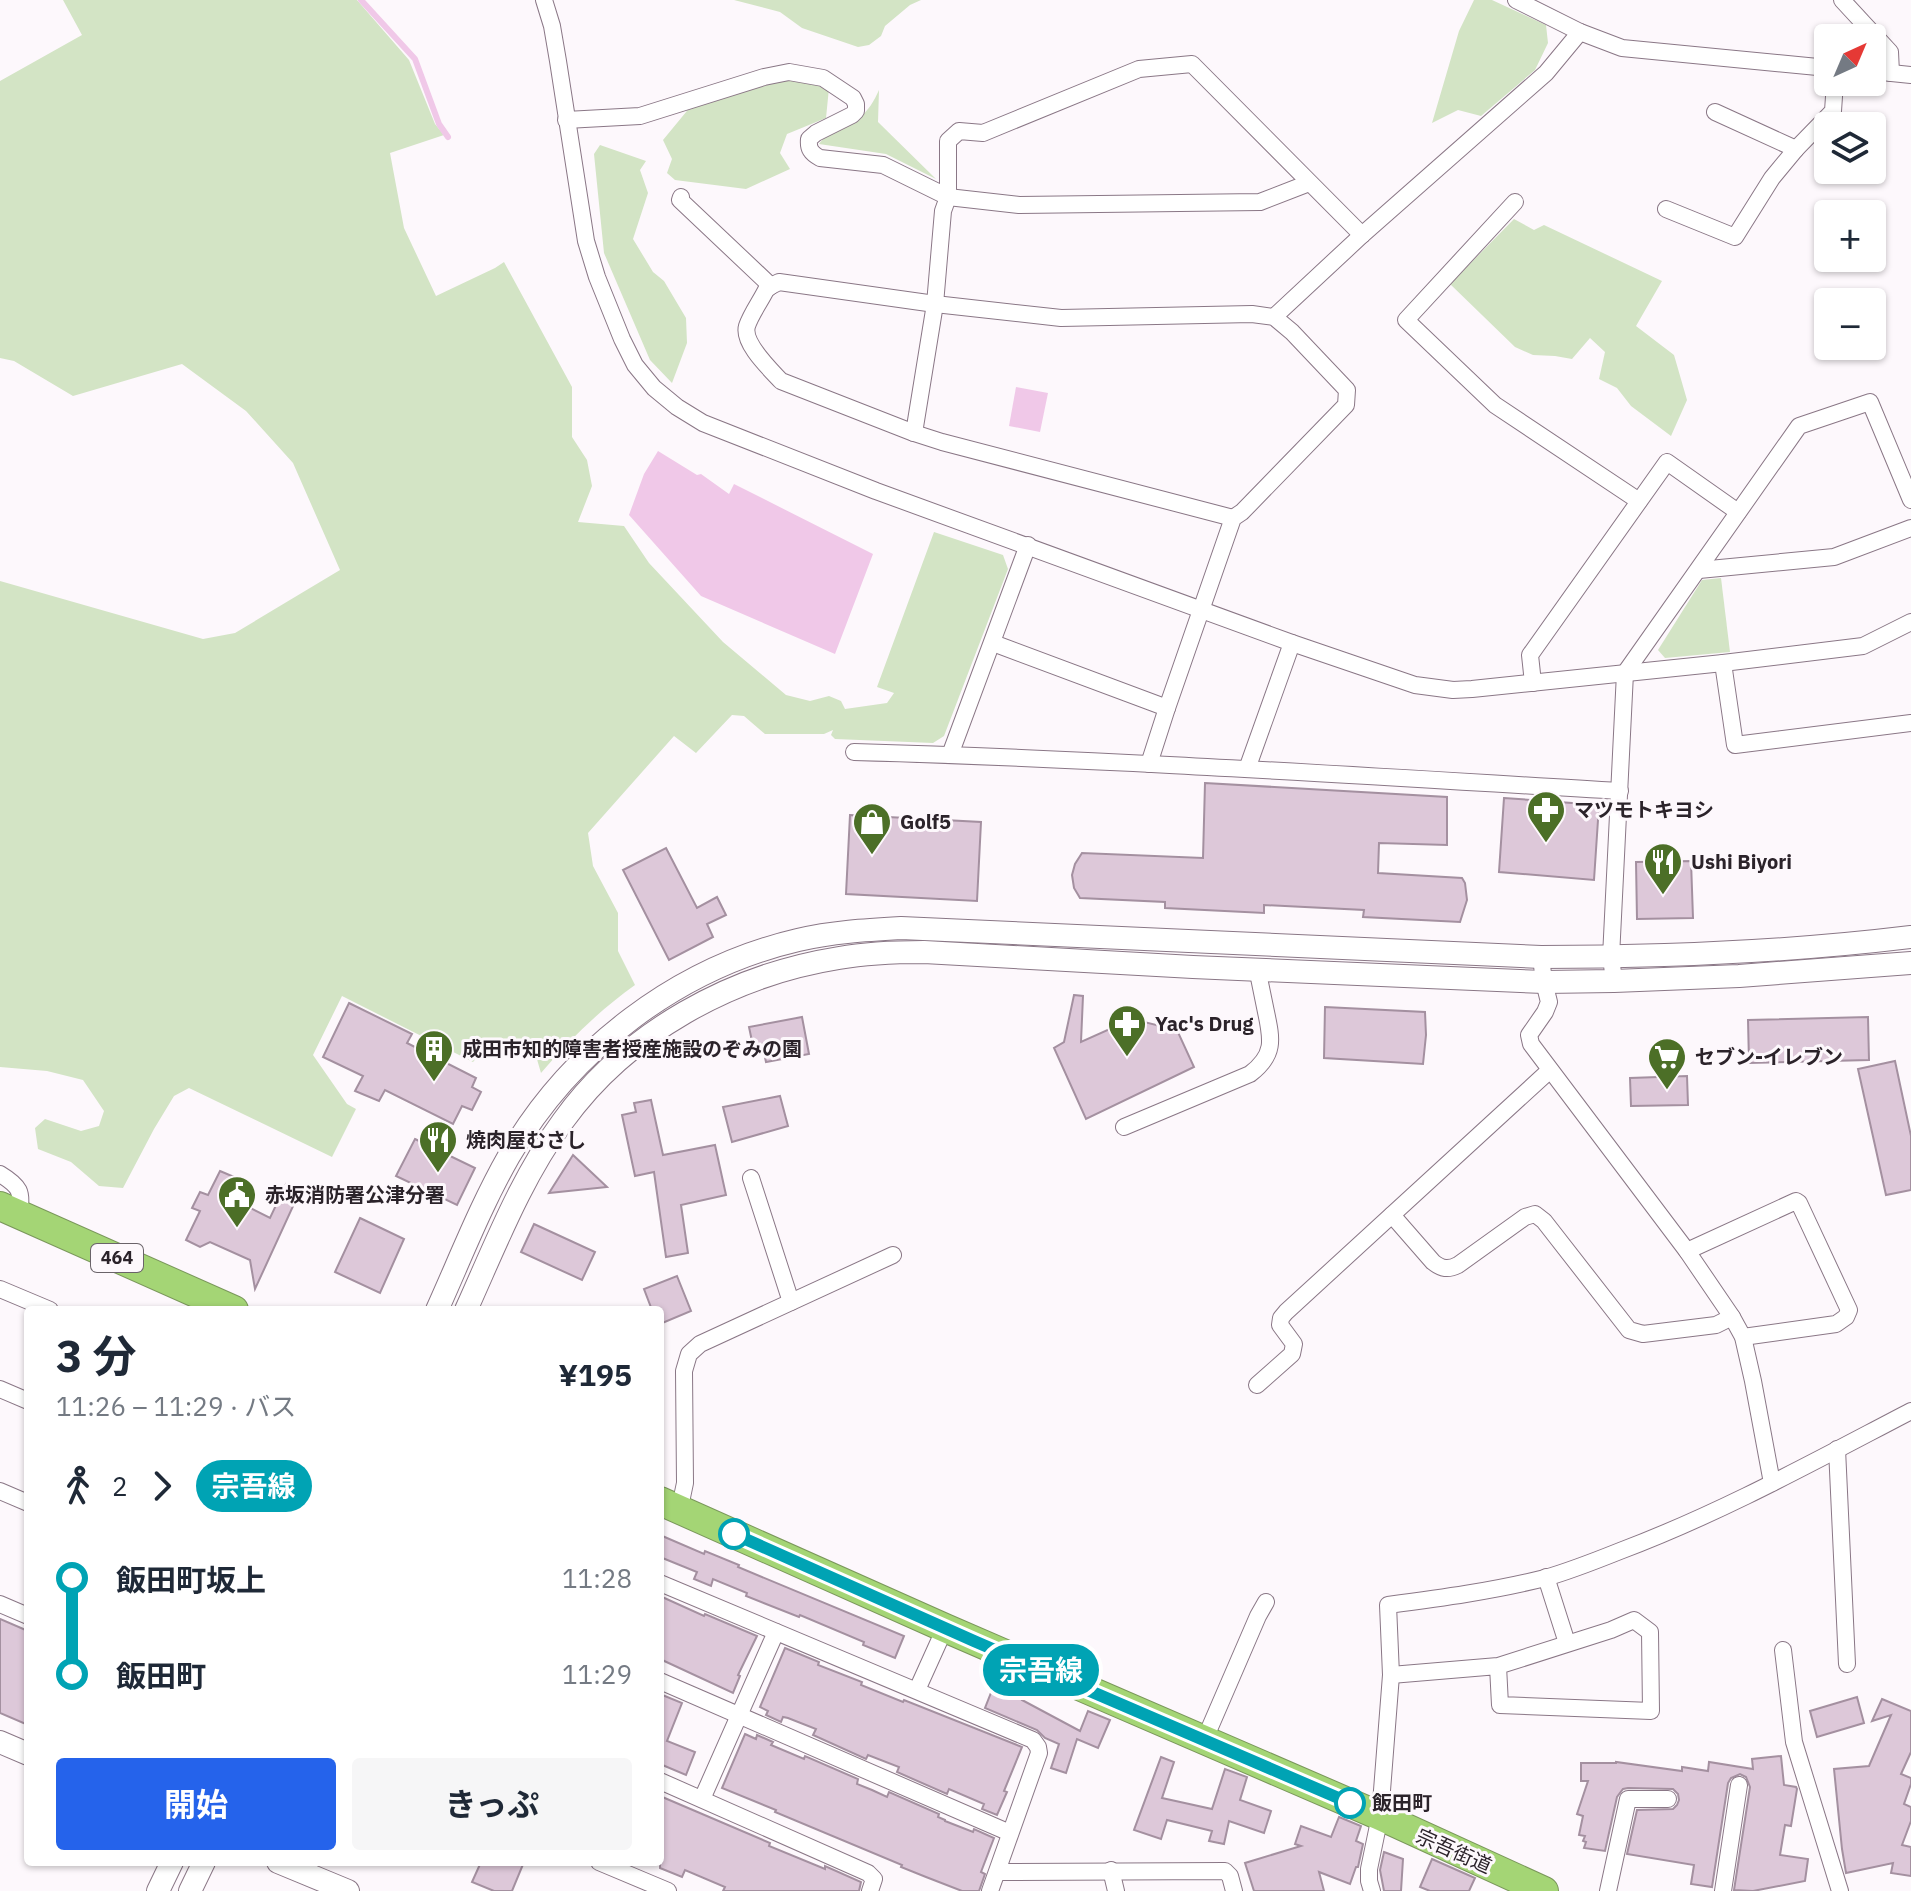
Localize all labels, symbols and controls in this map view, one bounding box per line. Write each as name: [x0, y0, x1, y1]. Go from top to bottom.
north arrow: [1814, 24, 1886, 96]
map controls: [1814, 24, 1886, 360]
button: layers: [1814, 112, 1886, 184]
button: +: [1814, 200, 1886, 272]
button: −: [1814, 288, 1886, 360]
pharmacy icon: マツモトキヨシ: [1525, 789, 1567, 844]
place label: マツモトキヨシ: [1574, 796, 1714, 823]
shop icon: Golf5: [851, 801, 893, 856]
place label: Golf5: [900, 808, 951, 835]
restaurant icon: Ushi Biyori: [1642, 841, 1684, 896]
place label: Ushi Biyori: [1691, 848, 1792, 875]
pharmacy icon: Yac's Drug: [1106, 1003, 1148, 1058]
place label: Yac's Drug: [1155, 1010, 1254, 1037]
building icon: 成田市知的障害者授産施設のぞみの園: [413, 1028, 455, 1083]
place label: 成田市知的障害者授産施設のぞみの園: [462, 1035, 802, 1062]
supermarket icon: セブン-イレブン: [1646, 1036, 1688, 1091]
place label: セブン-イレブン: [1695, 1043, 1843, 1070]
restaurant icon: 焼肉屋むさし: [417, 1119, 459, 1174]
place label: 焼肉屋むさし: [466, 1126, 586, 1153]
public building icon: 赤坂消防署公津分署: [216, 1174, 258, 1229]
place label: 赤坂消防署公津分署: [265, 1181, 445, 1208]
road number: 464: [91, 1244, 143, 1272]
text: 3 分: [56, 1327, 137, 1384]
text: ¥195: [559, 1355, 632, 1394]
text: 11:26 – 11:29 · バス: [56, 1389, 296, 1423]
icon: walk: [56, 1464, 100, 1508]
icon: forward: [140, 1464, 184, 1508]
text: 宗吾線: [212, 1467, 296, 1504]
text: 2: [112, 1469, 128, 1503]
unlabelled marker: [719, 1519, 749, 1549]
text: 飯田町坂上: [116, 1560, 266, 1599]
text: 11:28: [562, 1561, 632, 1595]
line badge: 宗吾線: [995, 1644, 1087, 1696]
text: 宗吾線: [999, 1651, 1083, 1688]
text: 飯田町: [116, 1656, 206, 1695]
text: 11:29: [562, 1657, 632, 1691]
button: 開始: [56, 1758, 336, 1850]
button: きっぷ: [352, 1758, 632, 1850]
marker: 飯田町: [1335, 1788, 1365, 1818]
place label: 飯田町: [1372, 1789, 1432, 1816]
street label: 宗吾街道: [1412, 1822, 1496, 1879]

